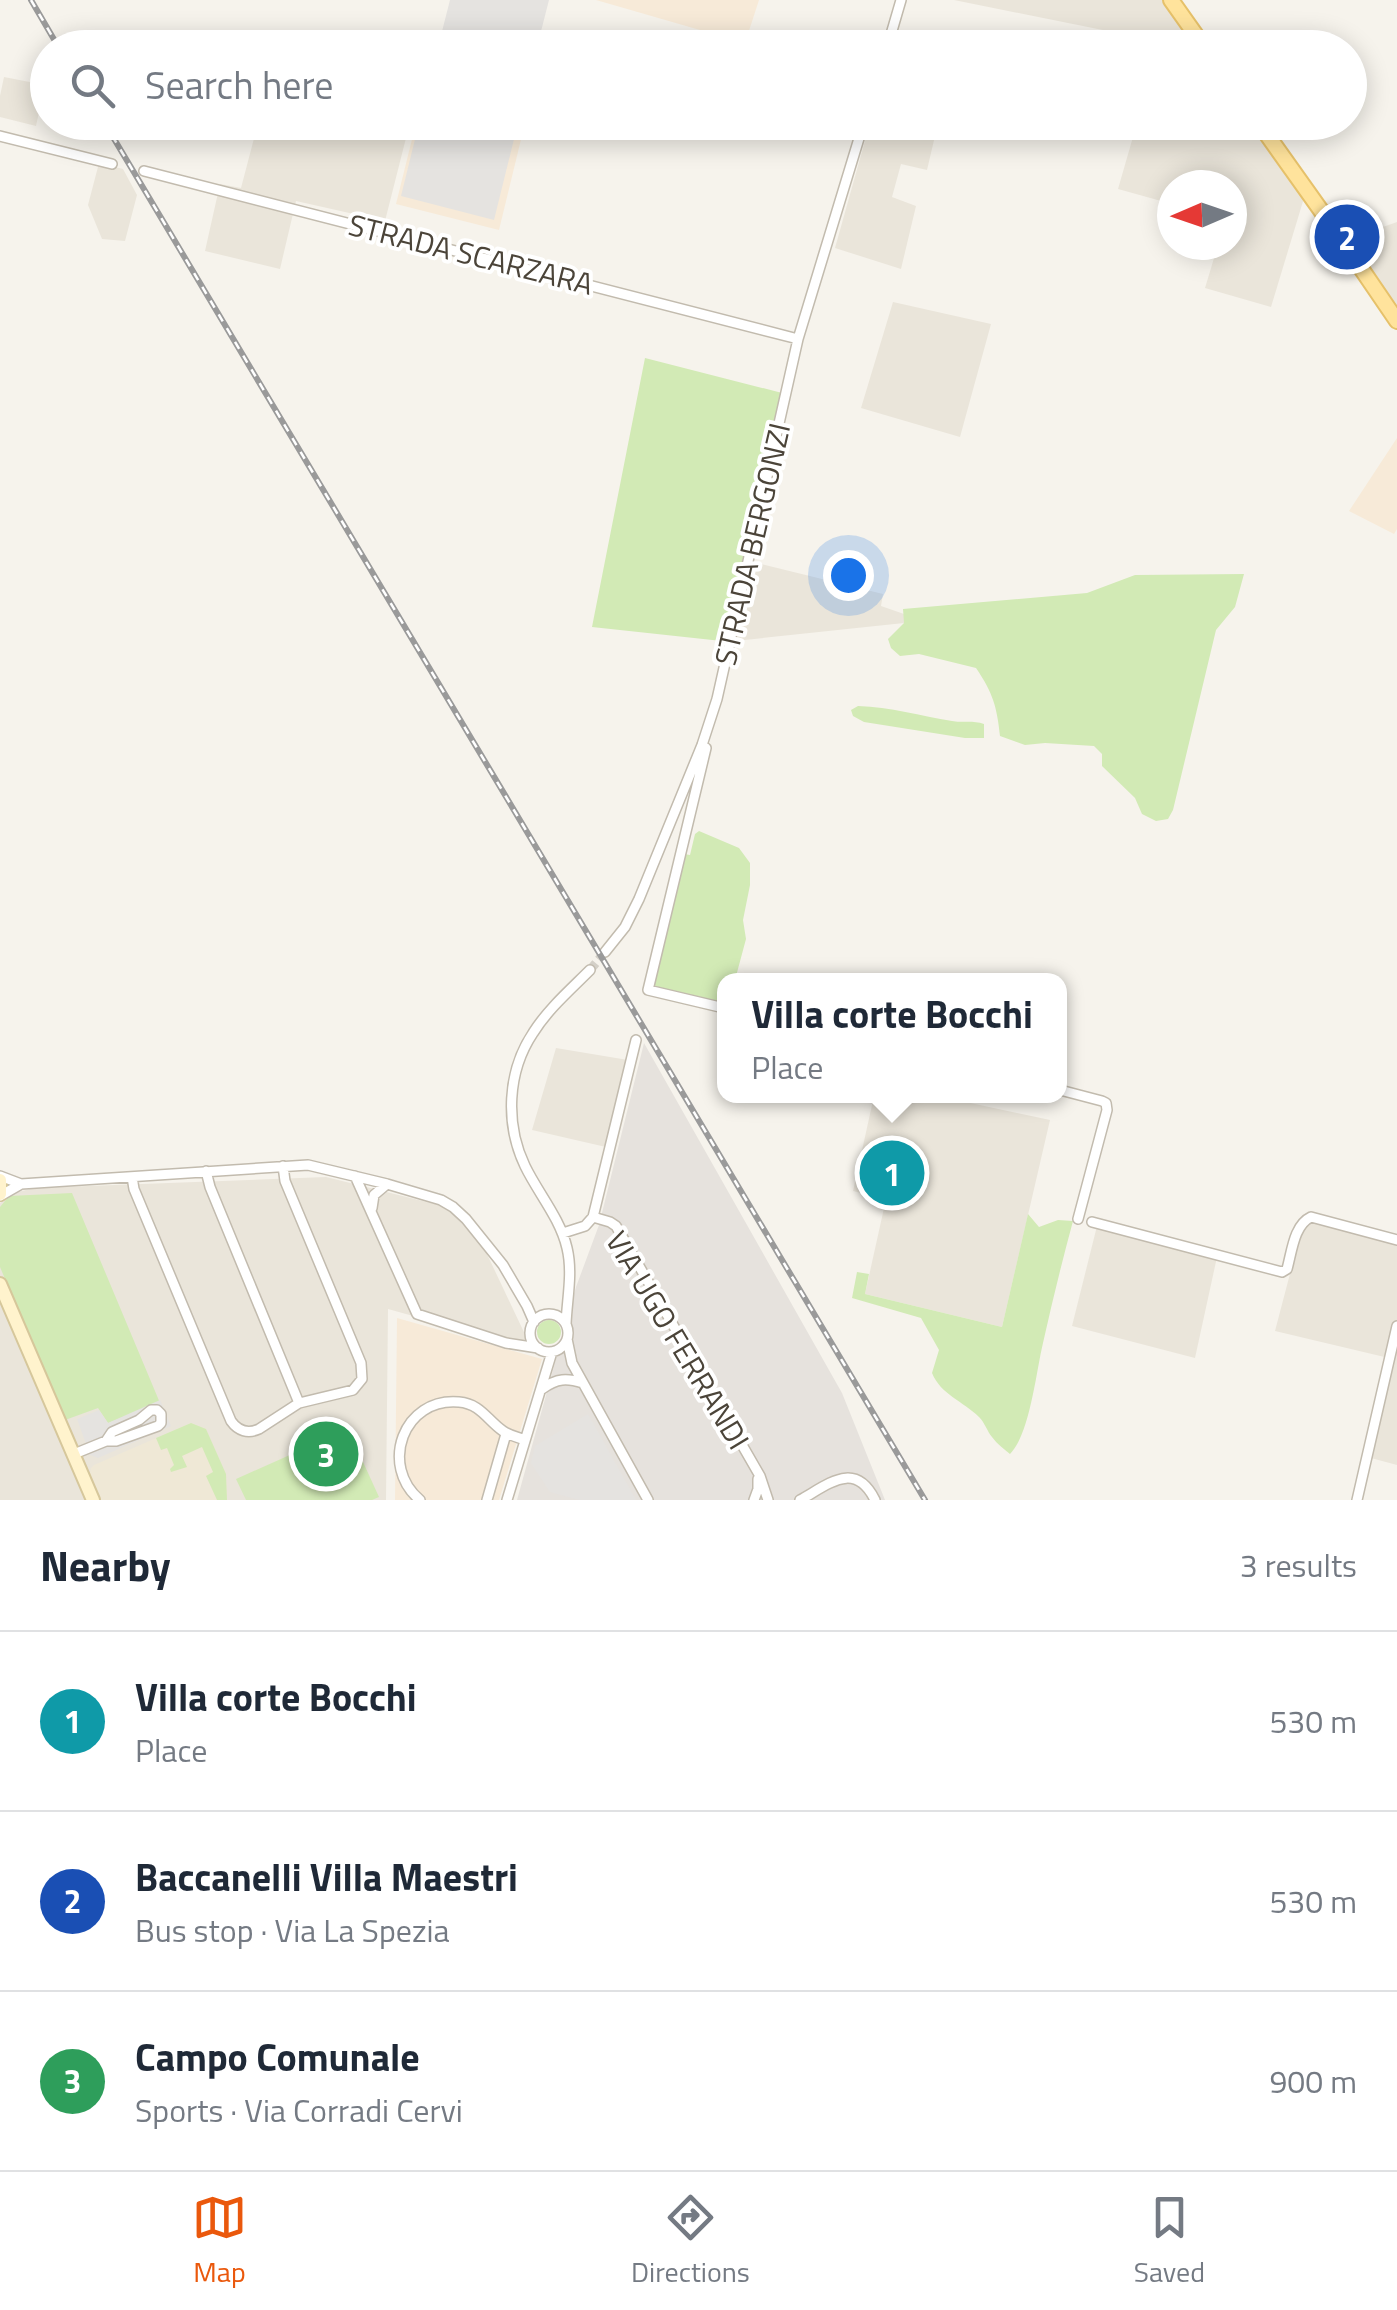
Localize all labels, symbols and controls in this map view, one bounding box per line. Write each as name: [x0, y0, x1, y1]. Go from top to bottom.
search box: [30, 30, 1367, 140]
text: Search here: [145, 56, 333, 114]
icon: search: [65, 58, 120, 113]
north arrow: [1157, 170, 1247, 260]
pin: 2: [1314, 200, 1380, 274]
street label: STRADA SCARZARA: [344, 201, 598, 307]
street label: STRADA BERGONZI: [702, 418, 802, 670]
your location: [823, 550, 874, 601]
popup: [717, 973, 1067, 1103]
text: Villa corte Bocchi: [751, 985, 1033, 1043]
text: Place: [751, 1043, 823, 1091]
pin: 1: [860, 1136, 924, 1210]
street label: VIA UGO FERRANDI: [595, 1222, 761, 1458]
pin: 3: [294, 1416, 358, 1492]
text: Nearby: [40, 1533, 171, 1597]
text: 3 results: [1240, 1541, 1357, 1589]
text: Villa corte Bocchi: [135, 1668, 417, 1726]
text: 1: [64, 1697, 81, 1745]
text: 530 m: [1269, 1697, 1357, 1745]
text: Place: [135, 1726, 207, 1774]
text: Baccanelli Villa Maestri: [135, 1848, 518, 1906]
text: 2: [64, 1877, 81, 1925]
text: 530 m: [1269, 1877, 1357, 1925]
text: Bus stop · Via La Spezia: [135, 1906, 450, 1954]
text: Campo Comunale: [135, 2028, 420, 2086]
text: 3: [64, 2057, 81, 2105]
text: 900 m: [1269, 2057, 1357, 2105]
text: Sports · Via Corradi Cervi: [135, 2086, 463, 2134]
tab: Map: [192, 2190, 247, 2293]
tab: Directions: [631, 2190, 750, 2293]
tab: Saved: [1134, 2190, 1205, 2293]

